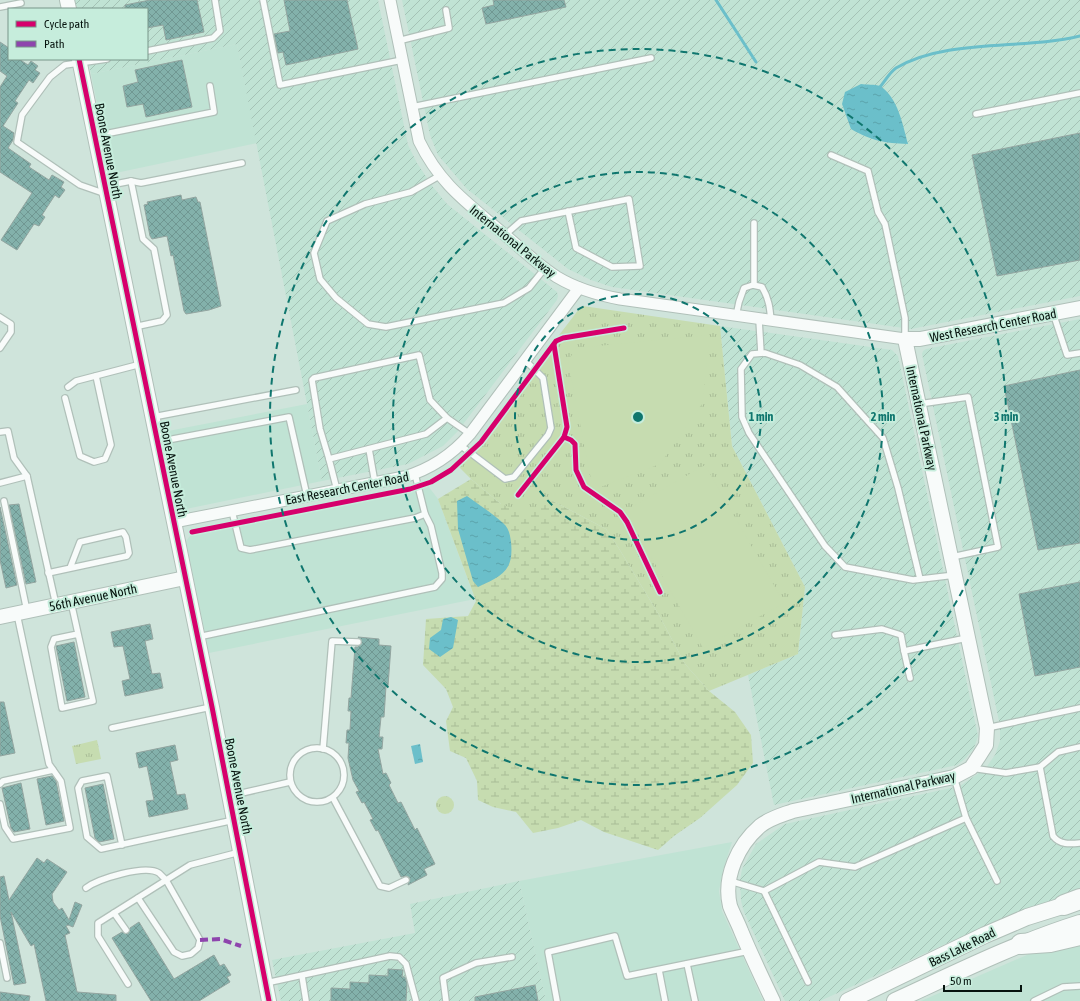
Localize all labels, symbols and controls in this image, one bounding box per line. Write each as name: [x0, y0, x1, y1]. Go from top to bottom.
legend: [8, 8, 148, 60]
text: Cycle path: [44, 17, 89, 31]
text: Path: [44, 37, 65, 51]
street label: Boone Avenue North: [92, 102, 125, 200]
street label: International Parkway: [467, 202, 559, 281]
street label: West Research Center Road: [928, 306, 1058, 345]
street label: International Parkway: [903, 364, 940, 472]
centre of rings: [631, 410, 645, 424]
text: 1 min: [749, 410, 773, 424]
text: 2 min: [871, 410, 895, 424]
text: 3 min: [994, 410, 1018, 424]
street label: Boone Avenue North: [157, 420, 190, 518]
street label: East Research Center Road: [284, 469, 410, 508]
street label: 56th Avenue North: [48, 581, 138, 614]
street label: Boone Avenue North: [222, 737, 255, 835]
street label: International Parkway: [850, 768, 957, 807]
street label: Bass Lake Road: [926, 925, 998, 970]
scale bar: [944, 967, 1021, 993]
text: 50 m: [950, 974, 972, 988]

